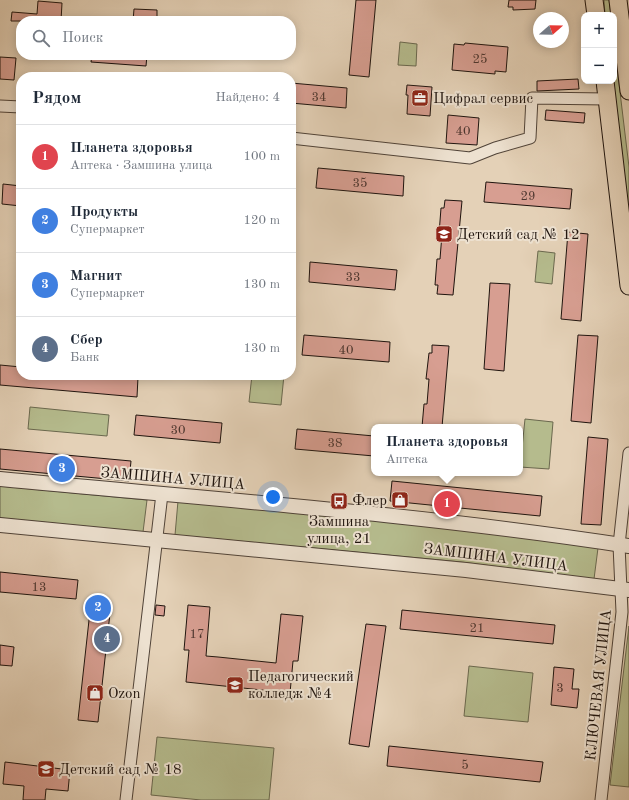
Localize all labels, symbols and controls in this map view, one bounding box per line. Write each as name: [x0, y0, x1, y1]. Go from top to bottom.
north arrow: [533, 12, 569, 48]
map controls: [581, 12, 617, 84]
button: +: [581, 12, 617, 48]
search box: [16, 16, 296, 60]
icon: search: [30, 27, 52, 49]
text: Поиск: [62, 31, 103, 46]
button: −: [581, 48, 617, 84]
house number: 25: [472, 53, 488, 66]
office icon: Цифрал сервис: [410, 88, 430, 108]
text: Рядом: [32, 90, 81, 107]
text: Найдено: 4: [216, 91, 280, 104]
house number: 34: [311, 91, 327, 104]
place label: Цифрал сервис: [433, 92, 533, 107]
house number: 40: [455, 125, 471, 138]
text: Планета здоровья: [70, 141, 193, 156]
text: 1: [41, 150, 49, 163]
text: 100 m: [243, 150, 280, 163]
text: Аптека · Замшина улица: [70, 159, 212, 172]
house number: 35: [352, 177, 368, 190]
house number: 29: [520, 190, 536, 203]
text: Продукты: [70, 205, 138, 220]
text: 2: [41, 214, 49, 227]
text: 120 m: [243, 214, 280, 227]
text: Супермаркет: [70, 223, 145, 236]
school or university icon: Детский сад № 12: [434, 224, 454, 244]
place label: Детский сад № 12: [457, 228, 580, 243]
text: Магнит: [70, 269, 122, 284]
house number: 33: [345, 271, 361, 284]
text: 3: [41, 278, 49, 291]
text: 130 m: [243, 278, 280, 291]
text: Супермаркет: [70, 287, 145, 300]
text: Сбер: [70, 333, 103, 348]
text: 4: [41, 342, 49, 355]
text: 130 m: [243, 342, 280, 355]
house number: 40: [338, 344, 354, 357]
text: Банк: [70, 351, 99, 364]
house number: 30: [170, 424, 186, 437]
popup: [371, 424, 523, 476]
text: Планета здоровья: [386, 435, 508, 450]
house number: 38: [327, 437, 343, 450]
text: Аптека: [386, 453, 428, 466]
pin: 3: [49, 454, 75, 484]
street label: ЗАМШИНА УЛИЦА: [100, 466, 246, 493]
your location: [263, 487, 283, 507]
pin: 1: [434, 489, 460, 519]
shop icon: Флер: [390, 490, 410, 510]
bus stop icon: Замшина улица, 21: [329, 491, 349, 511]
place label: Флер: [352, 494, 387, 509]
place label: Замшина улица, 21: [307, 515, 371, 547]
street label: ЗАМШИНА УЛИЦА: [423, 542, 569, 575]
house number: 13: [31, 581, 47, 594]
pin: 2: [85, 593, 111, 623]
street label: КЛЮЧЕВАЯ УЛИЦА: [584, 608, 615, 762]
house number: 21: [469, 622, 485, 635]
pin: 4: [94, 624, 120, 654]
house number: 17: [189, 628, 205, 641]
place label: Педагогический колледж №4: [248, 670, 354, 702]
school or university icon: Педагогический колледж №4: [225, 675, 245, 695]
house number: 3: [556, 682, 564, 695]
shop icon: Ozon: [85, 683, 105, 703]
place label: Ozon: [108, 687, 141, 702]
school or university icon: Детский сад № 18: [36, 759, 56, 779]
house number: 5: [461, 759, 469, 772]
place label: Детский сад № 18: [59, 763, 182, 778]

